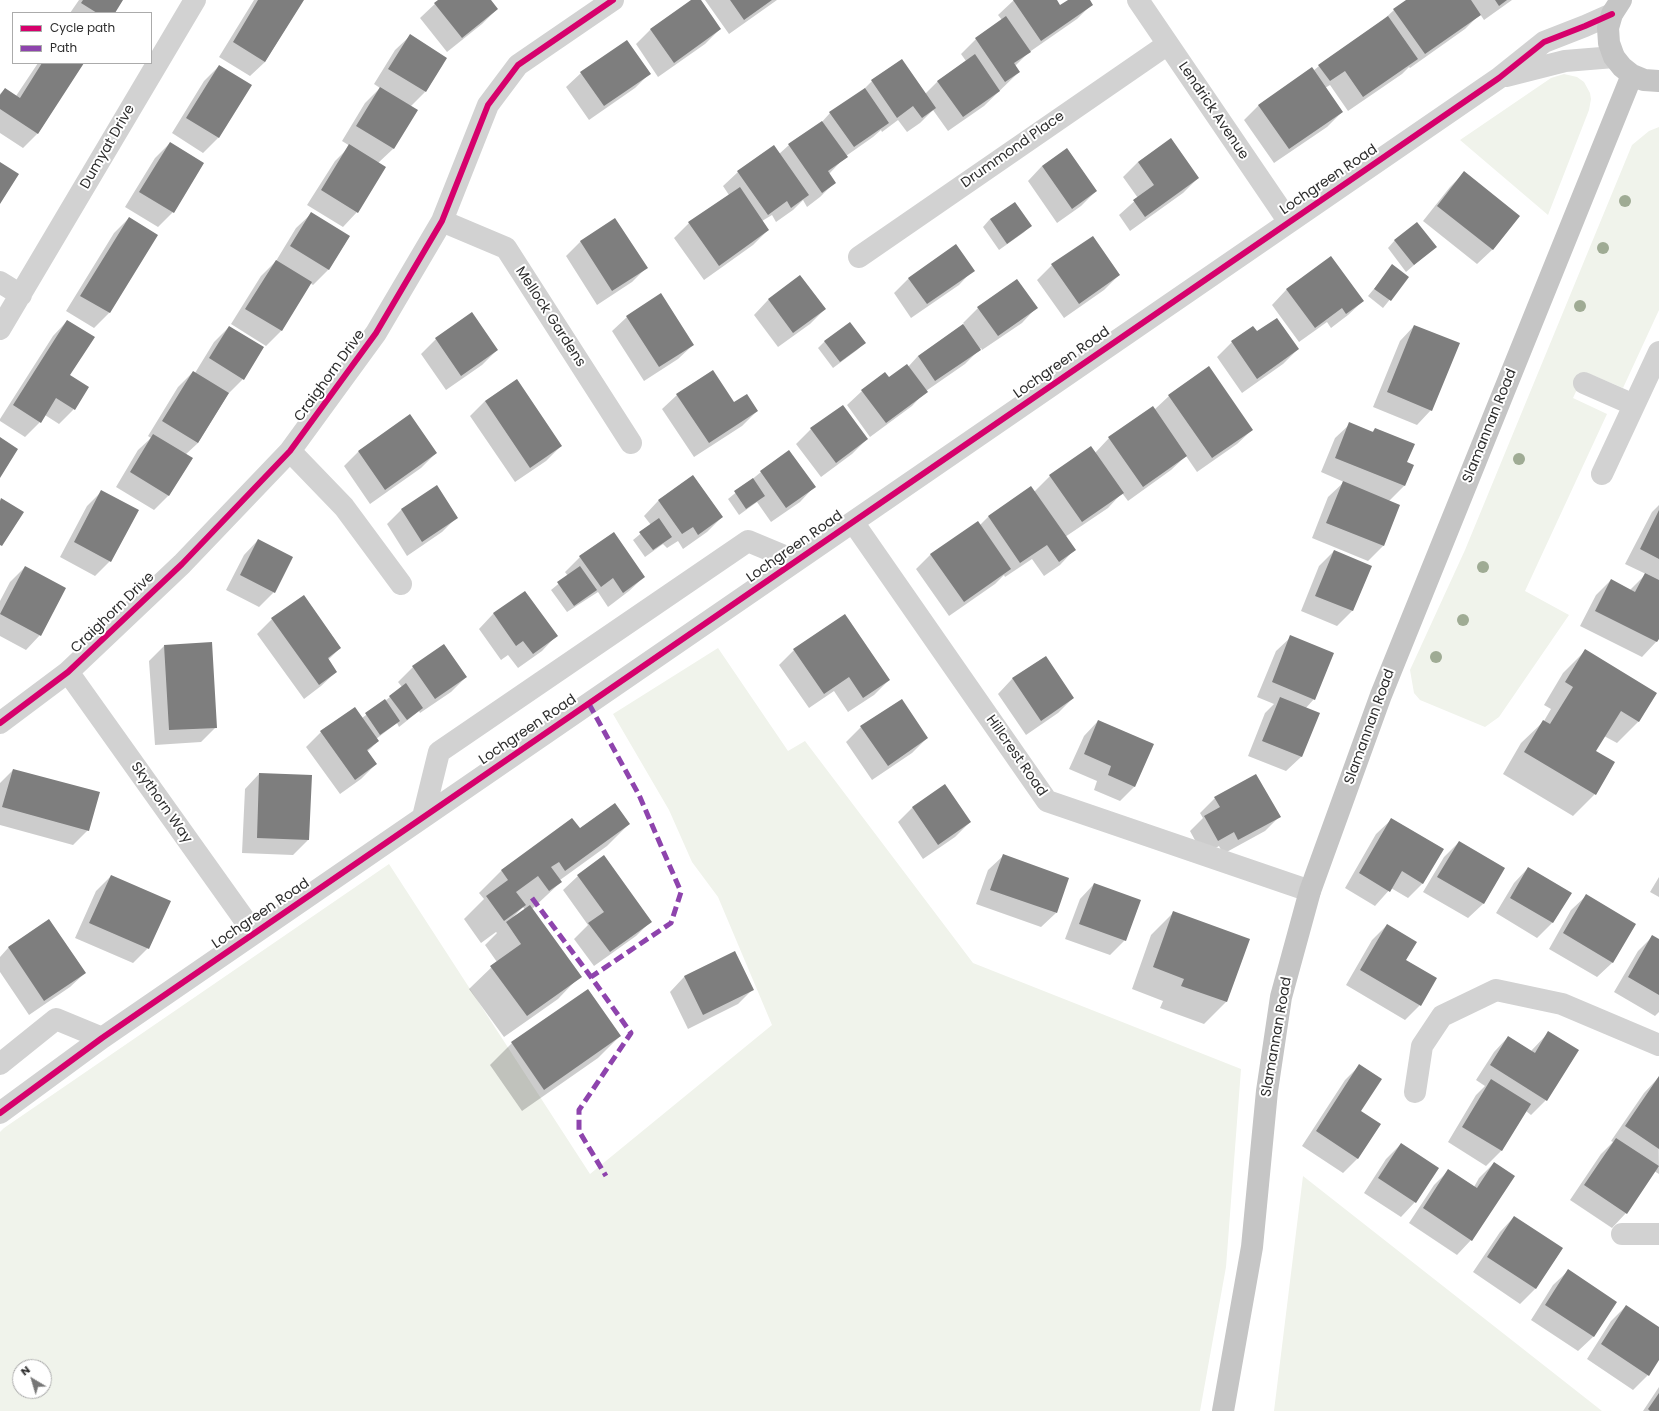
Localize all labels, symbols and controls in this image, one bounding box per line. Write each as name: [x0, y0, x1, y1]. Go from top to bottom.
legend: [12, 12, 152, 64]
text: Cycle path: [50, 19, 115, 36]
text: Path: [50, 39, 77, 56]
street label: Lendrick Avenue: [1174, 59, 1252, 163]
street label: Dumyat Drive: [77, 102, 139, 192]
street label: Drummond Place: [958, 108, 1068, 192]
street label: Lochgreen Road: [1277, 141, 1381, 219]
street label: Mellock Gardens: [511, 264, 589, 370]
street label: Lochgreen Road: [1011, 324, 1113, 402]
street label: Craighorn Drive: [291, 327, 369, 425]
street label: Slamannan Road: [1459, 367, 1521, 485]
street label: Lochgreen Road: [744, 508, 846, 586]
street label: Craighorn Drive: [68, 569, 158, 657]
street label: Slamannan Road: [1341, 667, 1399, 787]
street label: Lochgreen Road: [476, 691, 580, 769]
street label: Hillcrest Road: [982, 712, 1050, 800]
street label: Skythorn Way: [127, 759, 195, 847]
street label: Lochgreen Road: [209, 875, 313, 953]
street label: Slamannan Road: [1258, 976, 1296, 1098]
north arrow: [12, 1359, 52, 1399]
text: N: [17, 1361, 33, 1379]

